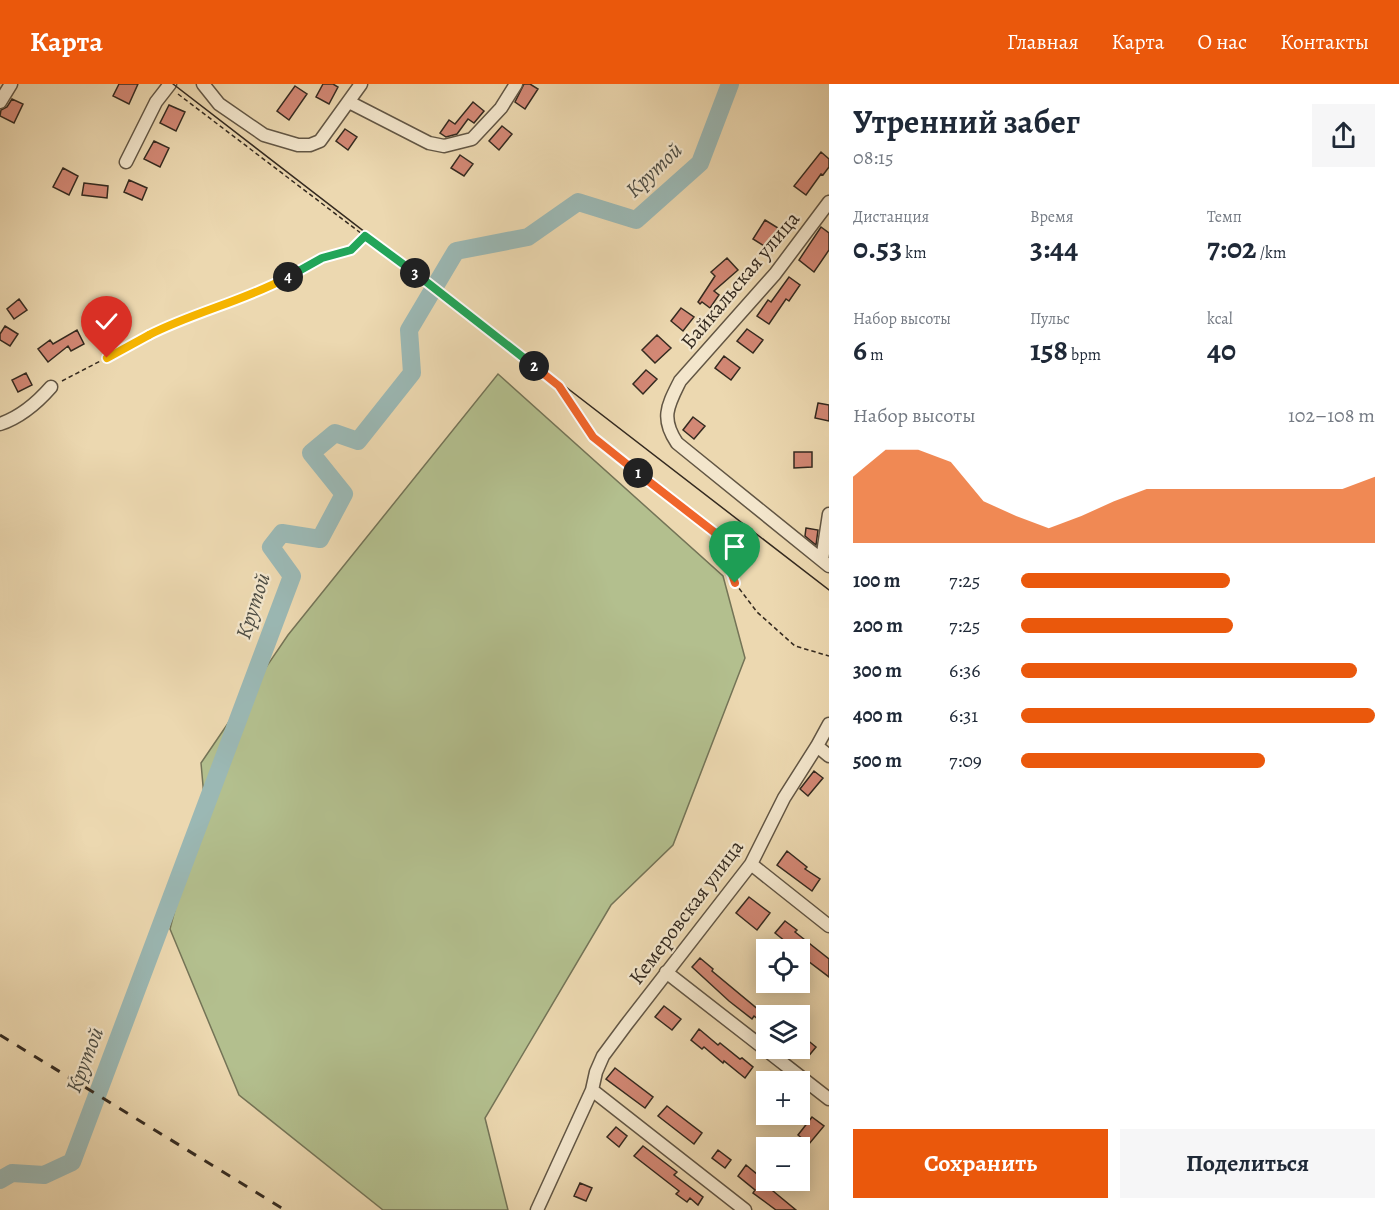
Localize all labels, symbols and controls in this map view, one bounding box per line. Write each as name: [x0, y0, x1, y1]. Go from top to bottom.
text: Карта: [30, 23, 103, 61]
text: Главная: [1007, 28, 1079, 56]
text: Карта: [1112, 28, 1164, 56]
text: О нас: [1197, 28, 1247, 56]
text: Контакты: [1280, 28, 1369, 56]
text: Утренний забег: [853, 99, 1080, 144]
button: share: [1312, 104, 1375, 167]
water label: Крутой: [619, 136, 689, 204]
text: 08:15: [853, 144, 894, 171]
street label: Байкальская улица: [674, 205, 806, 355]
text: Дистанция: [853, 206, 929, 228]
text: Время: [1030, 206, 1074, 228]
text: Темп: [1207, 206, 1242, 228]
text: 0.53: [853, 228, 902, 268]
text: 3:44: [1030, 228, 1078, 268]
text: 7:02: [1207, 228, 1257, 268]
text: km: [902, 242, 927, 264]
text: /km: [1257, 242, 1286, 264]
pin: 3: [400, 258, 430, 288]
pin: 4: [273, 262, 303, 292]
text: 3: [412, 262, 418, 284]
text: 4: [284, 266, 292, 288]
pin: [81, 296, 132, 358]
icon: check: [90, 305, 123, 338]
text: Набор высоты: [853, 308, 951, 330]
text: Пульс: [1030, 308, 1070, 330]
text: kcal: [1207, 308, 1233, 330]
text: 6: [853, 330, 867, 370]
text: 158: [1030, 330, 1068, 370]
text: 40: [1207, 330, 1236, 370]
text: m: [867, 344, 884, 366]
text: bpm: [1068, 344, 1101, 366]
pin: 2: [519, 351, 549, 381]
text: 2: [530, 355, 538, 377]
text: Набор высоты: [853, 402, 976, 429]
text: 102–108 m: [1288, 402, 1375, 429]
pin: 1: [623, 458, 653, 488]
text: 1: [635, 462, 641, 484]
pin: [709, 521, 760, 583]
icon: arrive: [718, 530, 751, 563]
text: 100 m: [853, 567, 901, 594]
text: 7:25: [949, 567, 980, 594]
water label: Крутой: [228, 569, 278, 643]
text: 200 m: [853, 612, 903, 639]
text: 7:25: [949, 612, 980, 639]
text: 300 m: [853, 657, 902, 684]
text: 6:36: [949, 657, 981, 684]
text: 400 m: [853, 702, 903, 729]
text: 6:31: [949, 702, 978, 729]
text: 500 m: [853, 747, 902, 774]
text: 7:09: [949, 747, 982, 774]
street label: Кемеровская улица: [622, 834, 750, 990]
map controls: [756, 939, 810, 1191]
button: locate: [756, 939, 810, 993]
button: layers: [756, 1005, 810, 1059]
water label: Крутой: [59, 1023, 111, 1097]
button: +: [756, 1071, 810, 1125]
button: Сохранить: [853, 1129, 1108, 1198]
button: Поделиться: [1120, 1129, 1375, 1198]
button: −: [756, 1137, 810, 1191]

